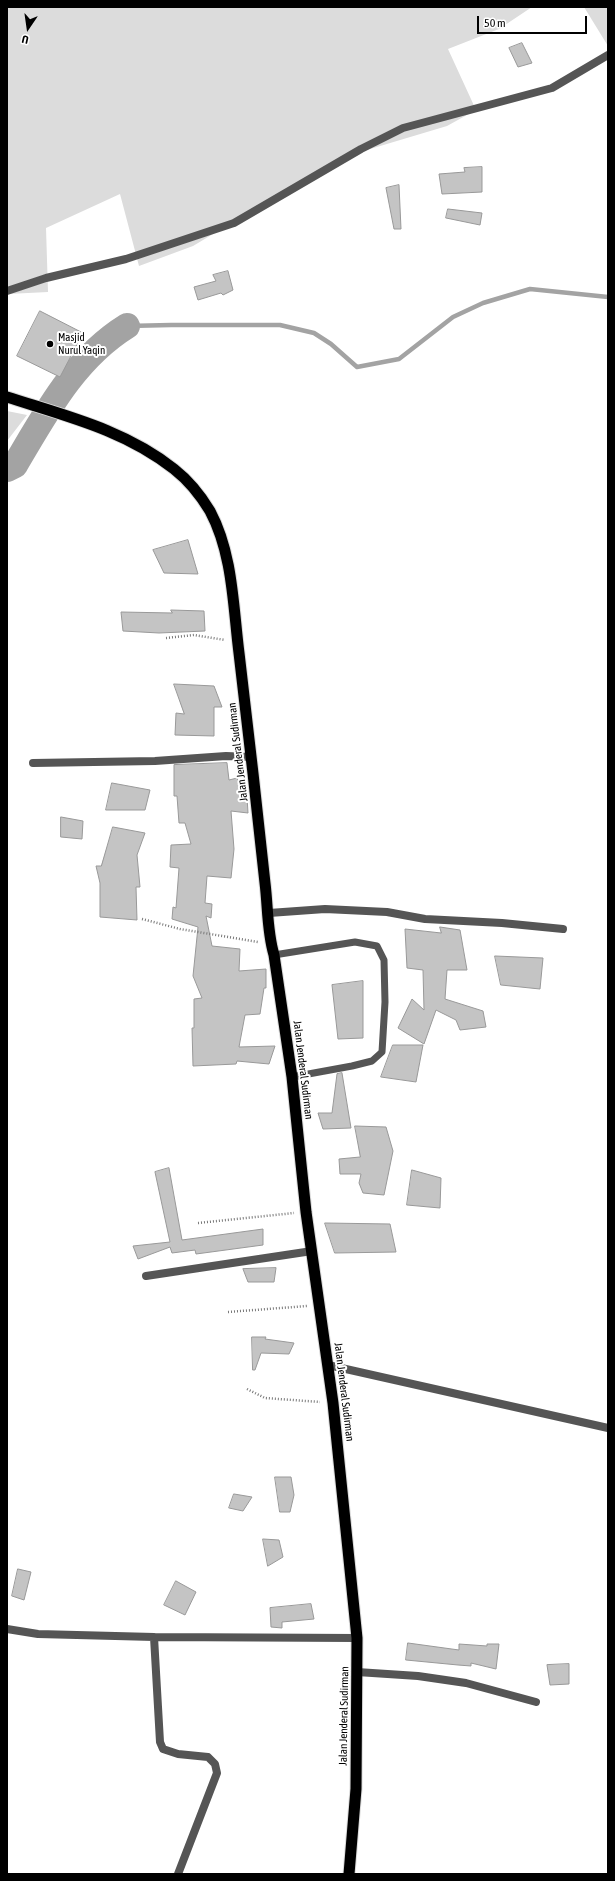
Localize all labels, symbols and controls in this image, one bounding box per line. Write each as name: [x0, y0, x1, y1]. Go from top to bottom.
north arrow: [8, 8, 48, 48]
scale bar: [479, 8, 589, 34]
text: 50 m: [484, 16, 506, 30]
text: U: [21, 33, 30, 46]
place label: Masjid Nurul Yaqin: [58, 331, 105, 357]
marker: Masjid Nurul Yaqin: [45, 339, 55, 349]
street label: Jalan Jenderal Sudirman: [225, 702, 251, 802]
street label: Jalan Jenderal Sudirman: [290, 1020, 316, 1120]
street label: Jalan Jenderal Sudirman: [331, 1342, 357, 1442]
street label: Jalan Jenderal Sudirman: [337, 1666, 351, 1766]

